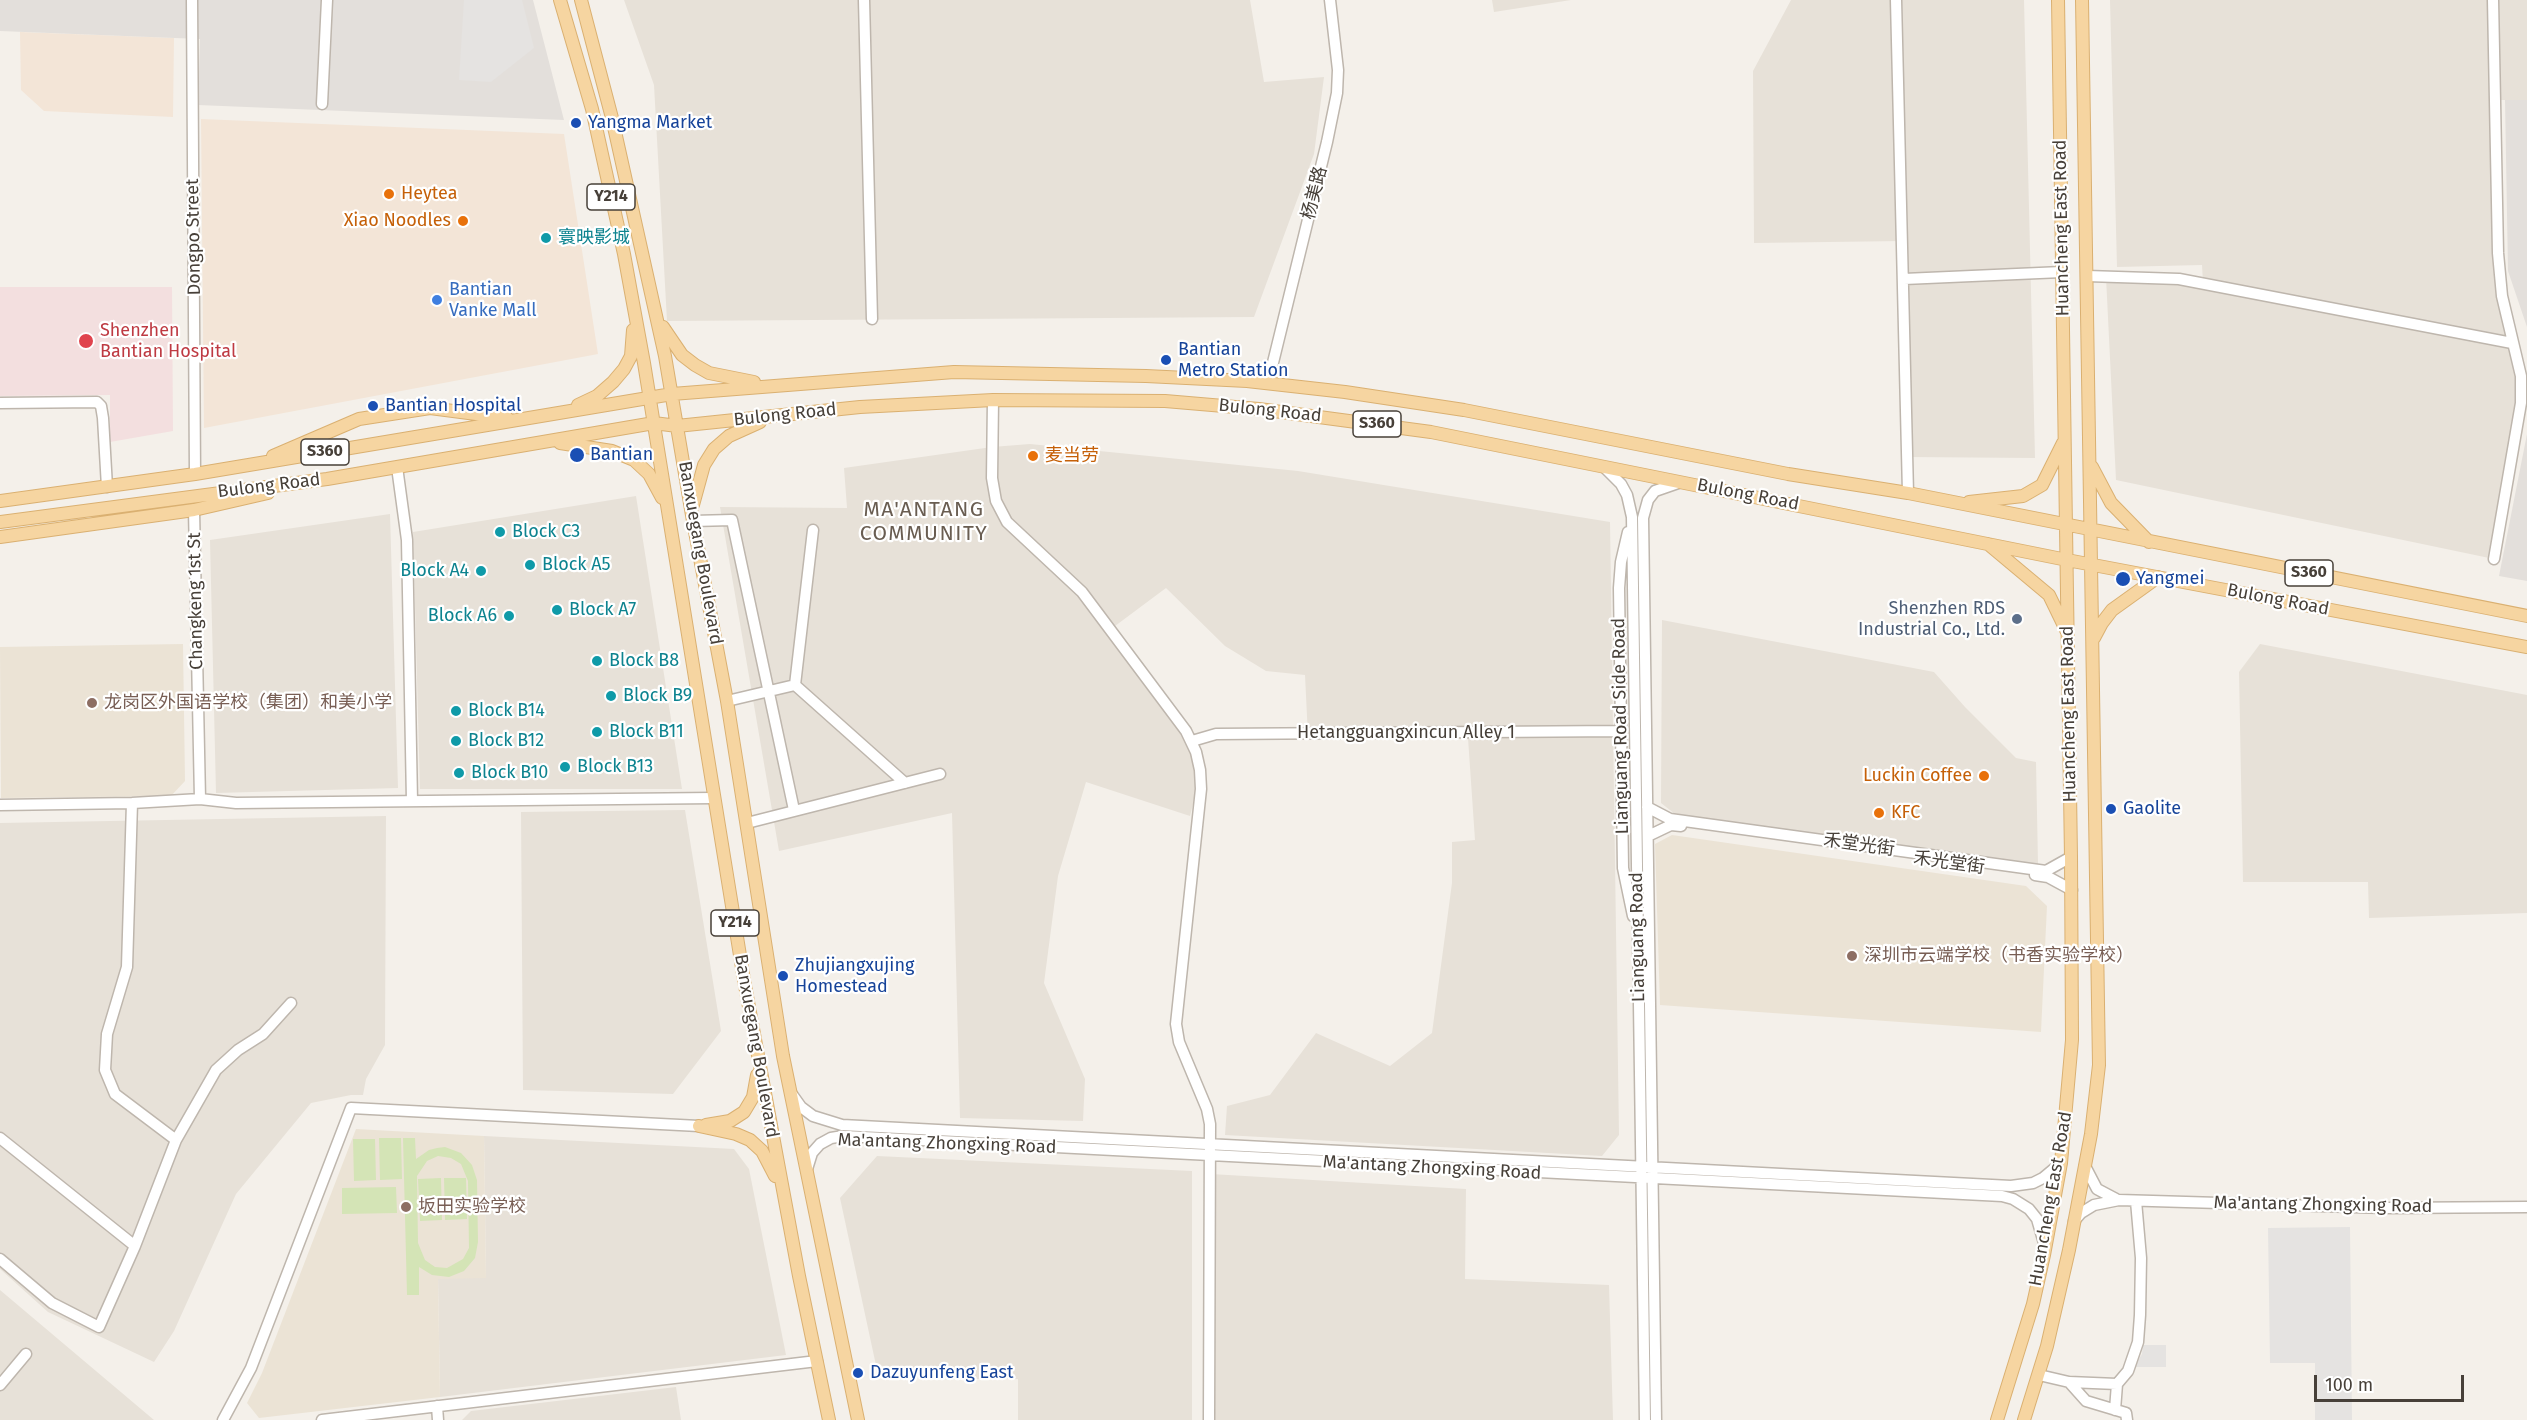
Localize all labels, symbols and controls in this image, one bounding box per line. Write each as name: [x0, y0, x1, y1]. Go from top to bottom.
place label: Yangma Market: [588, 112, 712, 134]
marker: Yangma Market: [569, 116, 583, 130]
street label: Huancheng East Road: [2050, 139, 2074, 317]
street label: 杨美路: [1298, 164, 1332, 222]
street label: Dongpo Street: [182, 178, 206, 296]
place label: Heytea: [401, 183, 457, 205]
road number: Y214: [587, 184, 635, 210]
marker: Heytea: [382, 187, 396, 201]
place label: Xiao Noodles: [344, 210, 451, 232]
marker: Xiao Noodles: [456, 214, 470, 228]
place label: 寰映影城: [558, 227, 630, 249]
marker: 寰映影城: [539, 231, 553, 245]
place label: Bantian Vanke Mall: [449, 279, 536, 322]
marker: Bantian Vanke Mall: [430, 293, 444, 307]
place label: Shenzhen Bantian Hospital: [100, 320, 236, 362]
marker: Shenzhen Bantian Hospital: [77, 332, 95, 350]
place label: Bantian Metro Station: [1178, 339, 1289, 382]
marker: Bantian Metro Station: [1159, 353, 1173, 367]
place label: Bantian Hospital: [385, 395, 521, 417]
street label: Bulong Road: [1218, 395, 1322, 427]
marker: Bantian Hospital: [366, 399, 380, 413]
street label: Bulong Road: [733, 399, 837, 431]
road number: S360: [1353, 411, 1401, 437]
road number: S360: [301, 439, 349, 465]
place label: Bantian: [590, 444, 653, 466]
place label: 麦当劳: [1045, 445, 1099, 467]
marker: Bantian: [568, 446, 586, 464]
marker: 麦当劳: [1026, 449, 1040, 463]
street label: Banxuegang Boulevard: [673, 460, 727, 646]
street label: Bulong Road: [216, 469, 322, 503]
street label: Bulong Road: [1695, 475, 1801, 515]
district label: MA'ANTANG COMMUNITY: [860, 497, 988, 547]
place label: Block C3: [512, 521, 580, 543]
marker: Block C3: [493, 525, 507, 539]
street label: Changkeng 1st St: [184, 532, 208, 670]
place label: Block A5: [542, 554, 611, 576]
marker: Block A5: [523, 558, 537, 572]
place label: Block A4: [400, 560, 469, 582]
road number: S360: [2285, 560, 2333, 586]
marker: Block A4: [474, 564, 488, 578]
place label: Yangmei: [2136, 568, 2204, 590]
marker: Yangmei: [2114, 570, 2132, 588]
street label: Bulong Road: [2225, 580, 2331, 620]
place label: Shenzhen RDS Industrial Co., Ltd.: [1858, 598, 2005, 640]
place label: Block A7: [569, 599, 636, 621]
marker: Block A7: [550, 603, 564, 617]
place label: Block A6: [428, 605, 497, 627]
marker: Block A6: [502, 609, 516, 623]
marker: Shenzhen RDS Industrial Co., Ltd.: [2010, 612, 2024, 626]
street label: Lianguang Road Side Road: [1608, 618, 1634, 834]
street label: Huancheng East Road: [2057, 625, 2081, 803]
place label: Block B8: [609, 650, 679, 672]
marker: Block B8: [590, 654, 604, 668]
place label: Block B9: [623, 685, 692, 707]
marker: Block B9: [604, 689, 618, 703]
place label: 龙岗区外国语学校（集团）和美小学: [104, 692, 392, 714]
marker: 龙岗区外国语学校（集团）和美小学: [85, 696, 99, 710]
place label: Block B14: [468, 700, 545, 722]
marker: Block B14: [449, 704, 463, 718]
place label: Block B11: [609, 721, 684, 743]
street label: Hetangguangxincun Alley 1: [1297, 722, 1515, 744]
marker: Block B11: [590, 725, 604, 739]
place label: Block B12: [468, 730, 544, 752]
marker: Block B12: [449, 734, 463, 748]
place label: Block B13: [577, 756, 653, 778]
marker: Block B13: [558, 760, 572, 774]
place label: Block B10: [471, 762, 548, 784]
place label: Luckin Coffee: [1863, 765, 1972, 787]
marker: Block B10: [452, 766, 466, 780]
marker: Luckin Coffee: [1977, 769, 1991, 783]
place label: Gaolite: [2123, 798, 2181, 820]
place label: KFC: [1891, 802, 1920, 824]
marker: Gaolite: [2104, 802, 2118, 816]
marker: KFC: [1872, 806, 1886, 820]
street label: 禾堂光街: [1822, 829, 1896, 861]
street label: 禾光堂街: [1912, 847, 1986, 879]
street label: Lianguang Road: [1626, 872, 1650, 1002]
road number: Y214: [711, 910, 759, 936]
place label: 深圳市云端学校（书香实验学校）: [1864, 945, 2134, 967]
marker: 深圳市云端学校（书香实验学校）: [1845, 949, 1859, 963]
street label: Banxuegang Boulevard: [729, 953, 783, 1139]
place label: Zhujiangxujing Homestead: [795, 955, 914, 998]
marker: Zhujiangxujing Homestead: [776, 969, 790, 983]
street label: Huancheng East Road: [2025, 1110, 2077, 1288]
street label: Ma'antang Zhongxing Road: [837, 1129, 1057, 1159]
street label: Ma'antang Zhongxing Road: [1322, 1151, 1542, 1185]
street label: Ma'antang Zhongxing Road: [2213, 1192, 2433, 1218]
place label: 坂田实验学校: [418, 1196, 526, 1218]
marker: 坂田实验学校: [399, 1200, 413, 1214]
place label: Dazuyunfeng East: [870, 1362, 1014, 1384]
scale bar: [2317, 1363, 2467, 1401]
marker: Dazuyunfeng East: [851, 1366, 865, 1380]
text: 100 m: [2325, 1374, 2373, 1396]

